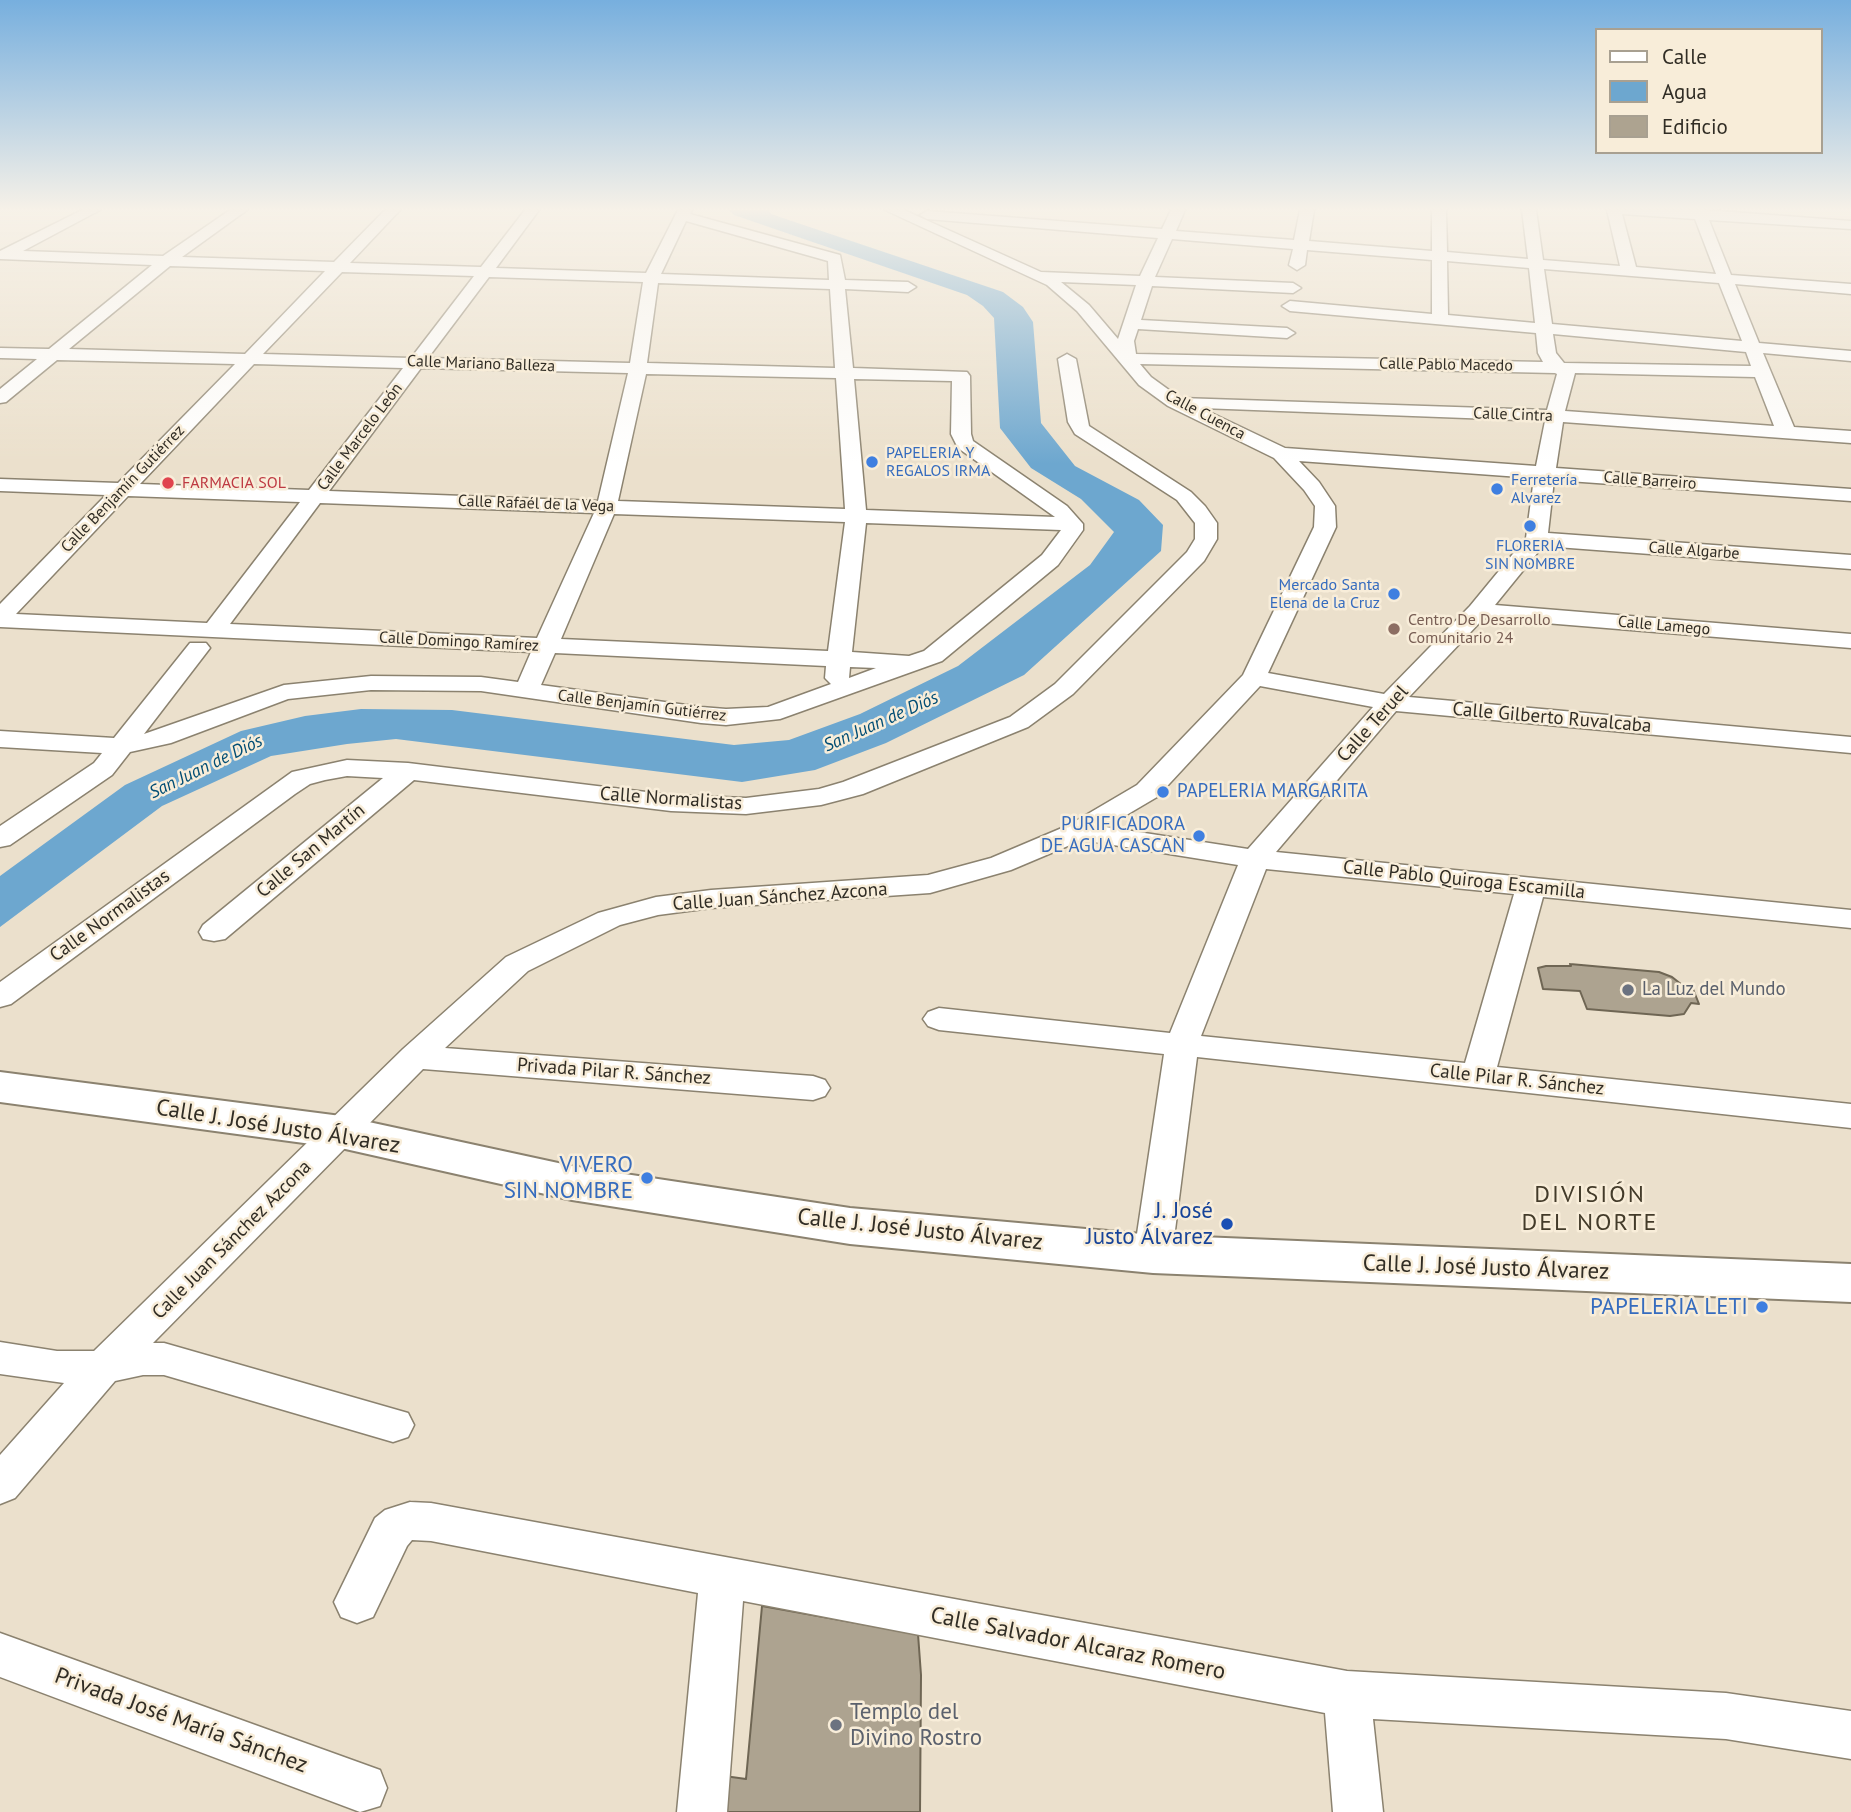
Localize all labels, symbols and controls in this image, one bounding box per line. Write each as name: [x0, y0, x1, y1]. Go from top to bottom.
legend: [1596, 28, 1823, 154]
text: Calle: [1662, 43, 1707, 70]
text: Agua: [1662, 78, 1707, 105]
text: Edificio: [1662, 113, 1728, 140]
street label: Calle Mariano Balleza: [407, 352, 555, 376]
street label: Calle Pablo Macedo: [1379, 354, 1513, 376]
street label: Calle Marcelo León: [313, 379, 407, 495]
street label: Calle Cuenca: [1162, 386, 1248, 444]
street label: Calle Cintra: [1473, 404, 1553, 426]
street label: Calle Benjamín Gutiérrez: [57, 421, 189, 557]
place label: PAPELERIA Y REGALOS IRMA: [886, 443, 990, 481]
marker: PAPELERIA Y REGALOS IRMA: [864, 454, 880, 470]
street label: Calle Barreiro: [1603, 468, 1697, 494]
place label: Ferretería Alvarez: [1511, 470, 1577, 508]
place label: FARMACIA SOL: [182, 473, 286, 493]
marker: FARMACIA SOL: [160, 475, 176, 491]
marker: Ferretería Alvarez: [1489, 481, 1505, 497]
street label: Calle Rafaél de la Vega: [457, 492, 615, 516]
marker: FLORERIA SIN NOMBRE: [1522, 518, 1538, 534]
place label: FLORERIA SIN NOMBRE: [1485, 536, 1575, 574]
street label: Calle Algarbe: [1648, 538, 1740, 564]
place label: Mercado Santa Elena de la Cruz: [1270, 575, 1380, 613]
marker: Mercado Santa Elena de la Cruz: [1386, 586, 1402, 602]
place label: Centro De Desarrollo Comunitario 24: [1408, 610, 1551, 648]
street label: Calle Lamego: [1617, 612, 1711, 640]
marker: Centro De Desarrollo Comunitario 24: [1386, 621, 1402, 637]
street label: Calle Domingo Ramírez: [379, 628, 539, 656]
street label: Calle Teruel: [1333, 681, 1413, 767]
street label: Calle Benjamín Gutiérrez: [557, 686, 727, 726]
water label: San Juan de Diós: [820, 687, 942, 757]
street label: Calle Gilberto Ruvalcaba: [1452, 698, 1652, 738]
water label: San Juan de Diós: [146, 730, 266, 804]
place label: PAPELERIA MARGARITA: [1177, 781, 1368, 803]
street label: Calle Normalistas: [599, 783, 743, 815]
marker: PAPELERIA MARGARITA: [1155, 784, 1171, 800]
street label: Calle San Martín: [252, 799, 370, 903]
place label: PURIFICADORA DE AGUA CASCAN: [1041, 814, 1185, 858]
marker: PURIFICADORA DE AGUA CASCAN: [1191, 828, 1207, 844]
street label: Calle Pablo Quiroga Escamilla: [1342, 856, 1586, 904]
street label: Calle Normalistas: [46, 865, 174, 967]
street label: Calle Juan Sánchez Azcona: [672, 878, 888, 916]
place label: La Luz del Mundo: [1642, 979, 1786, 1001]
marker: La Luz del Mundo: [1620, 982, 1636, 998]
street label: Privada Pilar R. Sánchez: [516, 1054, 712, 1090]
street label: Calle Pilar R. Sánchez: [1429, 1060, 1605, 1100]
street label: Calle J. José Justo Álvarez: [154, 1094, 402, 1160]
place label: VIVERO SIN NOMBRE: [504, 1151, 633, 1205]
street label: Calle Juan Sánchez Azcona: [148, 1156, 316, 1324]
marker: VIVERO SIN NOMBRE: [639, 1170, 655, 1186]
district label: DIVISIÓN DEL NORTE: [1523, 1181, 1657, 1237]
place label: J. José Justo Álvarez: [1086, 1197, 1213, 1251]
street label: Calle J. José Justo Álvarez: [796, 1203, 1044, 1257]
marker: J. José Justo Álvarez: [1219, 1216, 1235, 1232]
street label: Calle J. José Justo Álvarez: [1362, 1250, 1610, 1286]
place label: PAPELERIA LETI: [1590, 1293, 1748, 1321]
marker: PAPELERIA LETI: [1754, 1299, 1770, 1315]
street label: Calle Salvador Alcaraz Romero: [928, 1602, 1228, 1686]
street label: Privada José María Sánchez: [51, 1662, 311, 1780]
place label: Templo del Divino Rostro: [850, 1698, 982, 1752]
marker: Templo del Divino Rostro: [828, 1717, 844, 1733]

